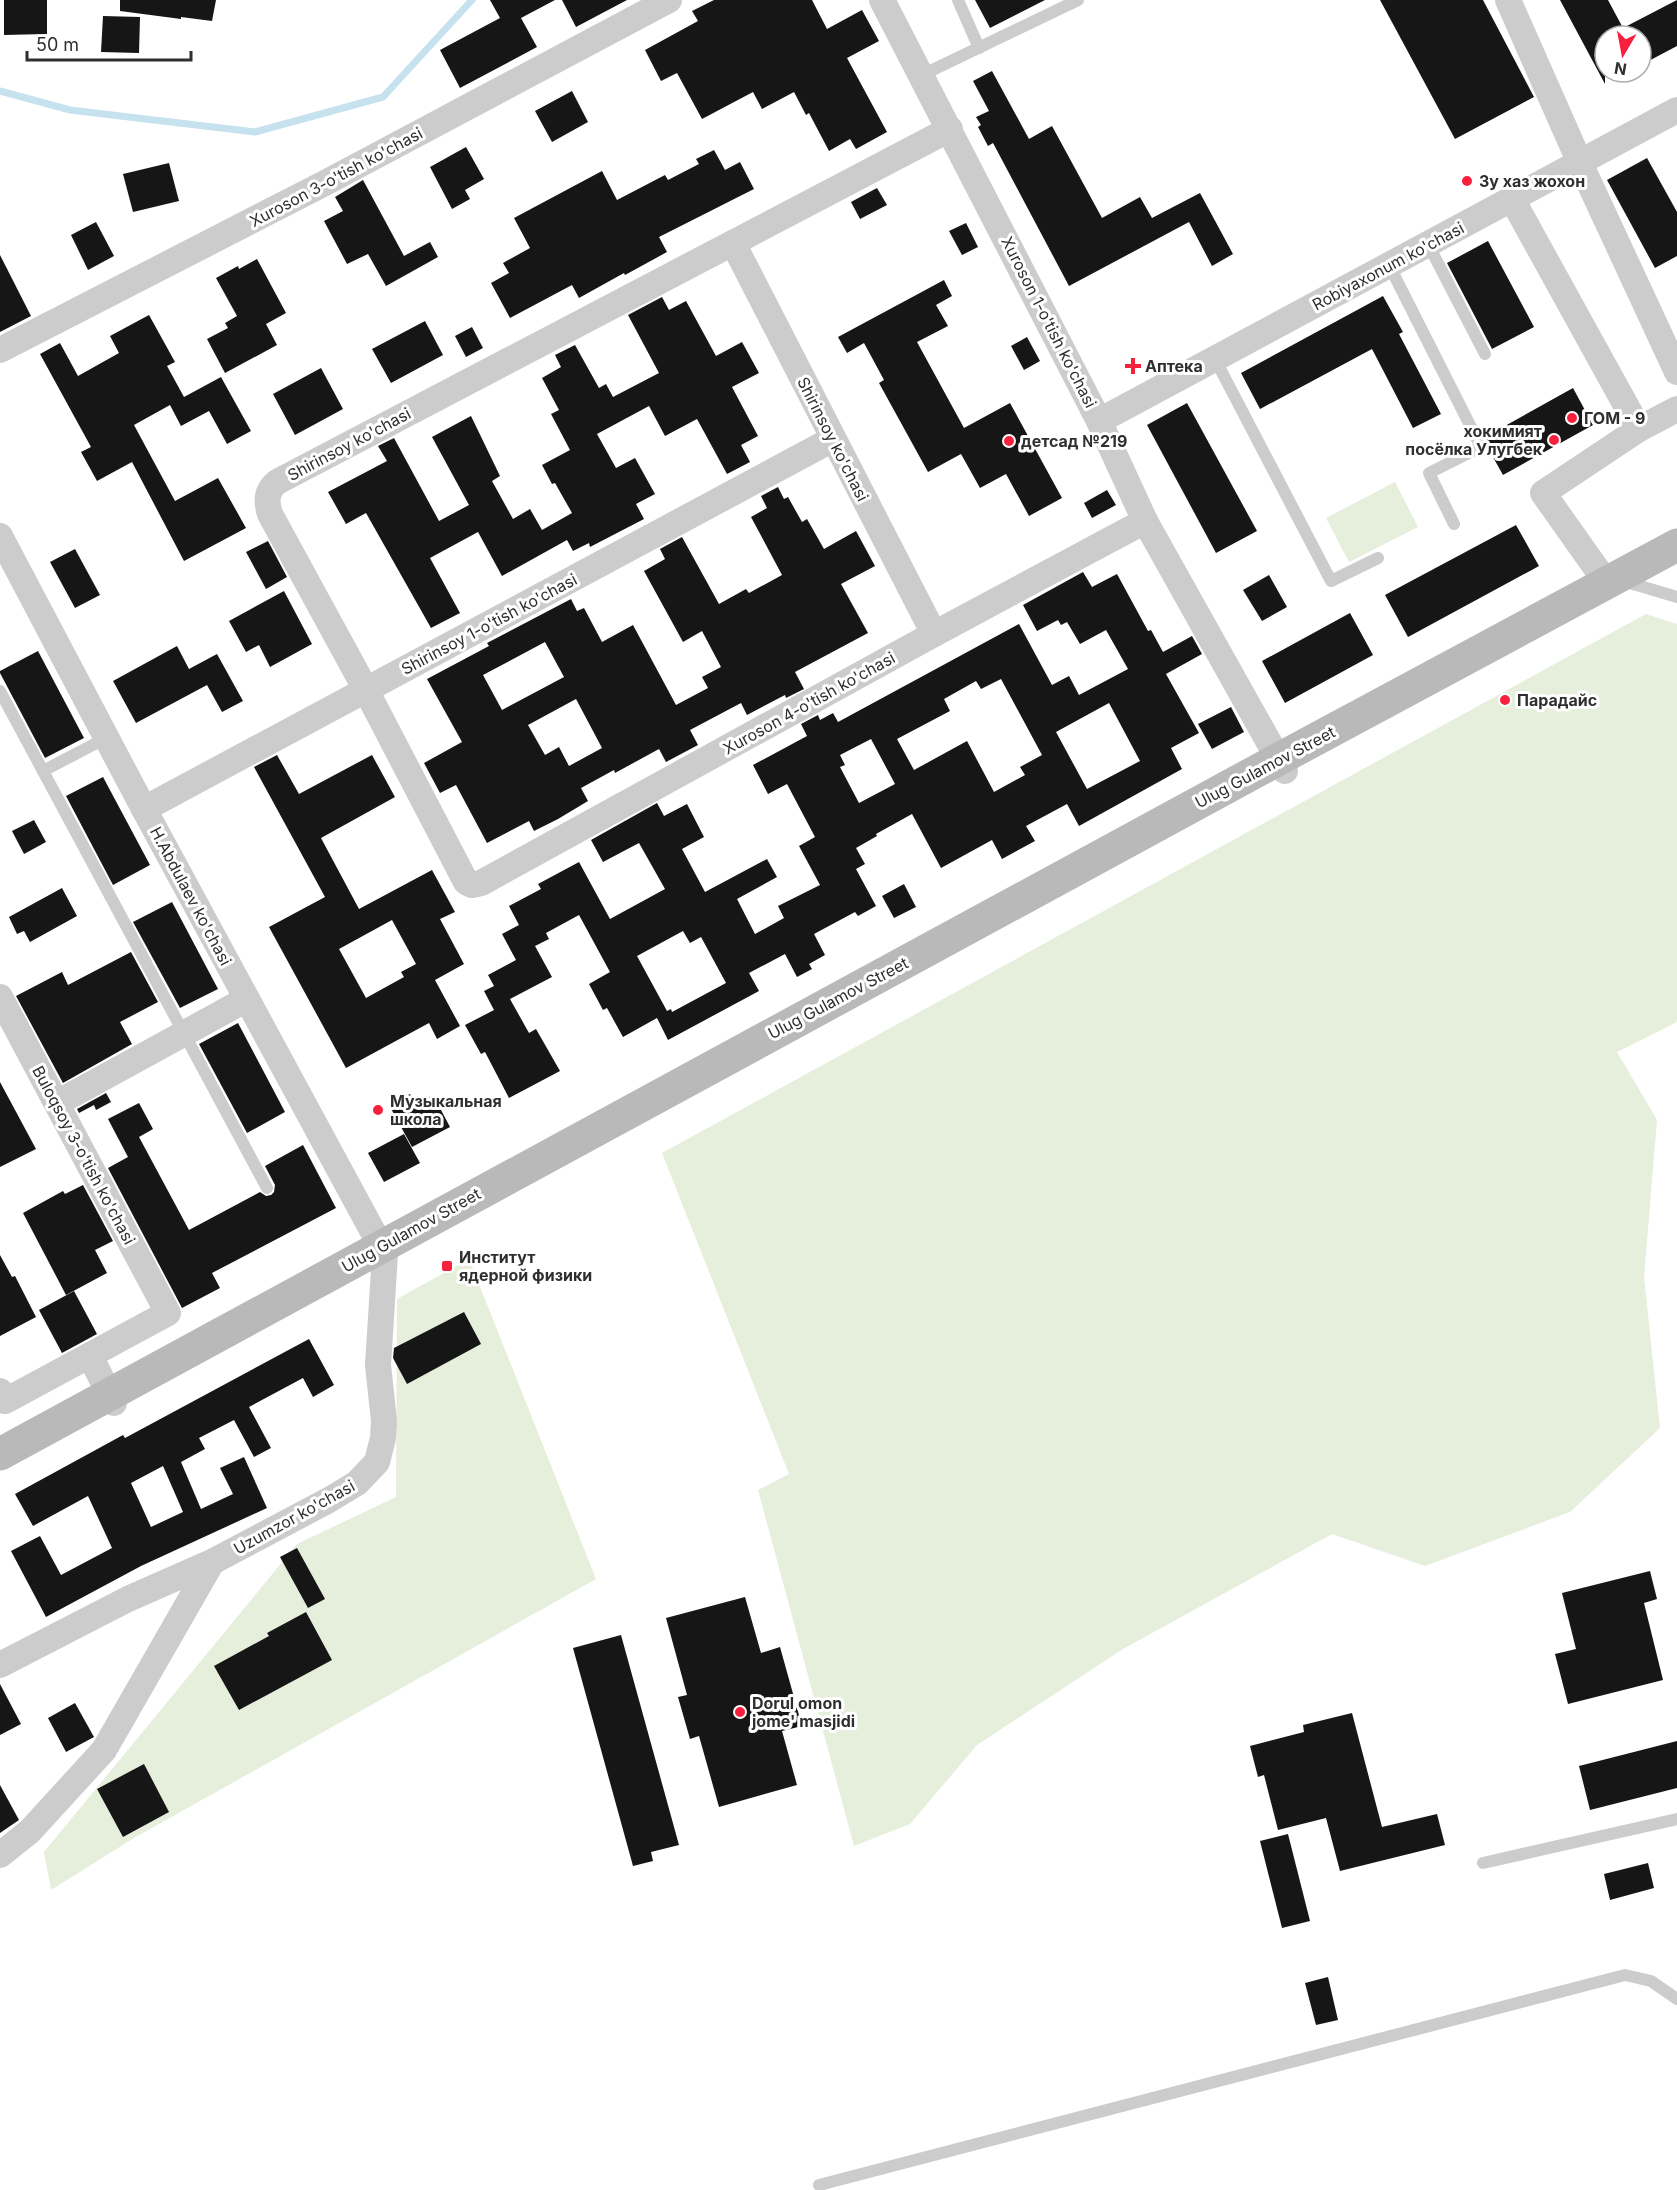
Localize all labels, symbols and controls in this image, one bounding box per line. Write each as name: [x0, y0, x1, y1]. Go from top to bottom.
scale bar: [27, 24, 190, 62]
north arrow: [1593, 24, 1653, 84]
text: 50 m: [36, 34, 79, 55]
text: N: [1613, 58, 1628, 80]
street label: Xuroson 3-o'tish ko'chasi: [246, 123, 426, 231]
place label: Зу хаз жохон: [1479, 171, 1585, 191]
marker: Зу хаз жохон: [1460, 174, 1474, 188]
street label: Robiyaxonum ko'chasi: [1309, 218, 1467, 314]
street label: Хuroson 1-o'tish ko'chasi: [997, 233, 1101, 411]
place label: Аптека: [1145, 356, 1203, 376]
marker: Аптека: [1126, 359, 1140, 373]
street label: Shirinsoy ko'chasi: [793, 374, 873, 504]
street label: Shirinsoy ko'chasi: [284, 403, 414, 485]
place label: ГОМ - 9: [1584, 408, 1646, 428]
marker: ГОМ - 9: [1565, 411, 1579, 425]
place label: хокимият посёлка Улугбек: [1405, 421, 1543, 459]
place label: детсад №219: [1021, 431, 1127, 451]
marker: хокимият посёлка Улугбек: [1547, 433, 1561, 447]
marker: детсад №219: [1002, 434, 1016, 448]
street label: Shirinsoy 1-o'tish ko'chasi: [398, 569, 580, 679]
street label: Xuroson 4-o'tish ko'chasi: [720, 647, 898, 759]
place label: Парадайс: [1517, 690, 1597, 710]
marker: Парадайс: [1498, 693, 1512, 707]
street label: Ulug Gulamov Street: [1192, 722, 1338, 812]
street label: H.Abdulaev ko'chasi: [146, 823, 236, 969]
street label: Ulug Gulamov Street: [765, 953, 911, 1043]
street label: Buloqsoy 3-o'tish ko'chasi: [28, 1062, 140, 1248]
place label: Музыкальная школа: [390, 1091, 502, 1129]
marker: Музыкальная школа: [371, 1103, 385, 1117]
street label: Ulug Gulamov Street: [338, 1183, 484, 1277]
place label: Институт ядерной физики: [459, 1247, 592, 1285]
marker: Институт ядерной физики: [440, 1259, 454, 1273]
street label: Uzumzor ko'chasi: [230, 1475, 358, 1559]
place label: Dorul omon jome' masjidi: [751, 1693, 855, 1731]
marker: Dorul omon jome' masjidi: [733, 1705, 747, 1719]

